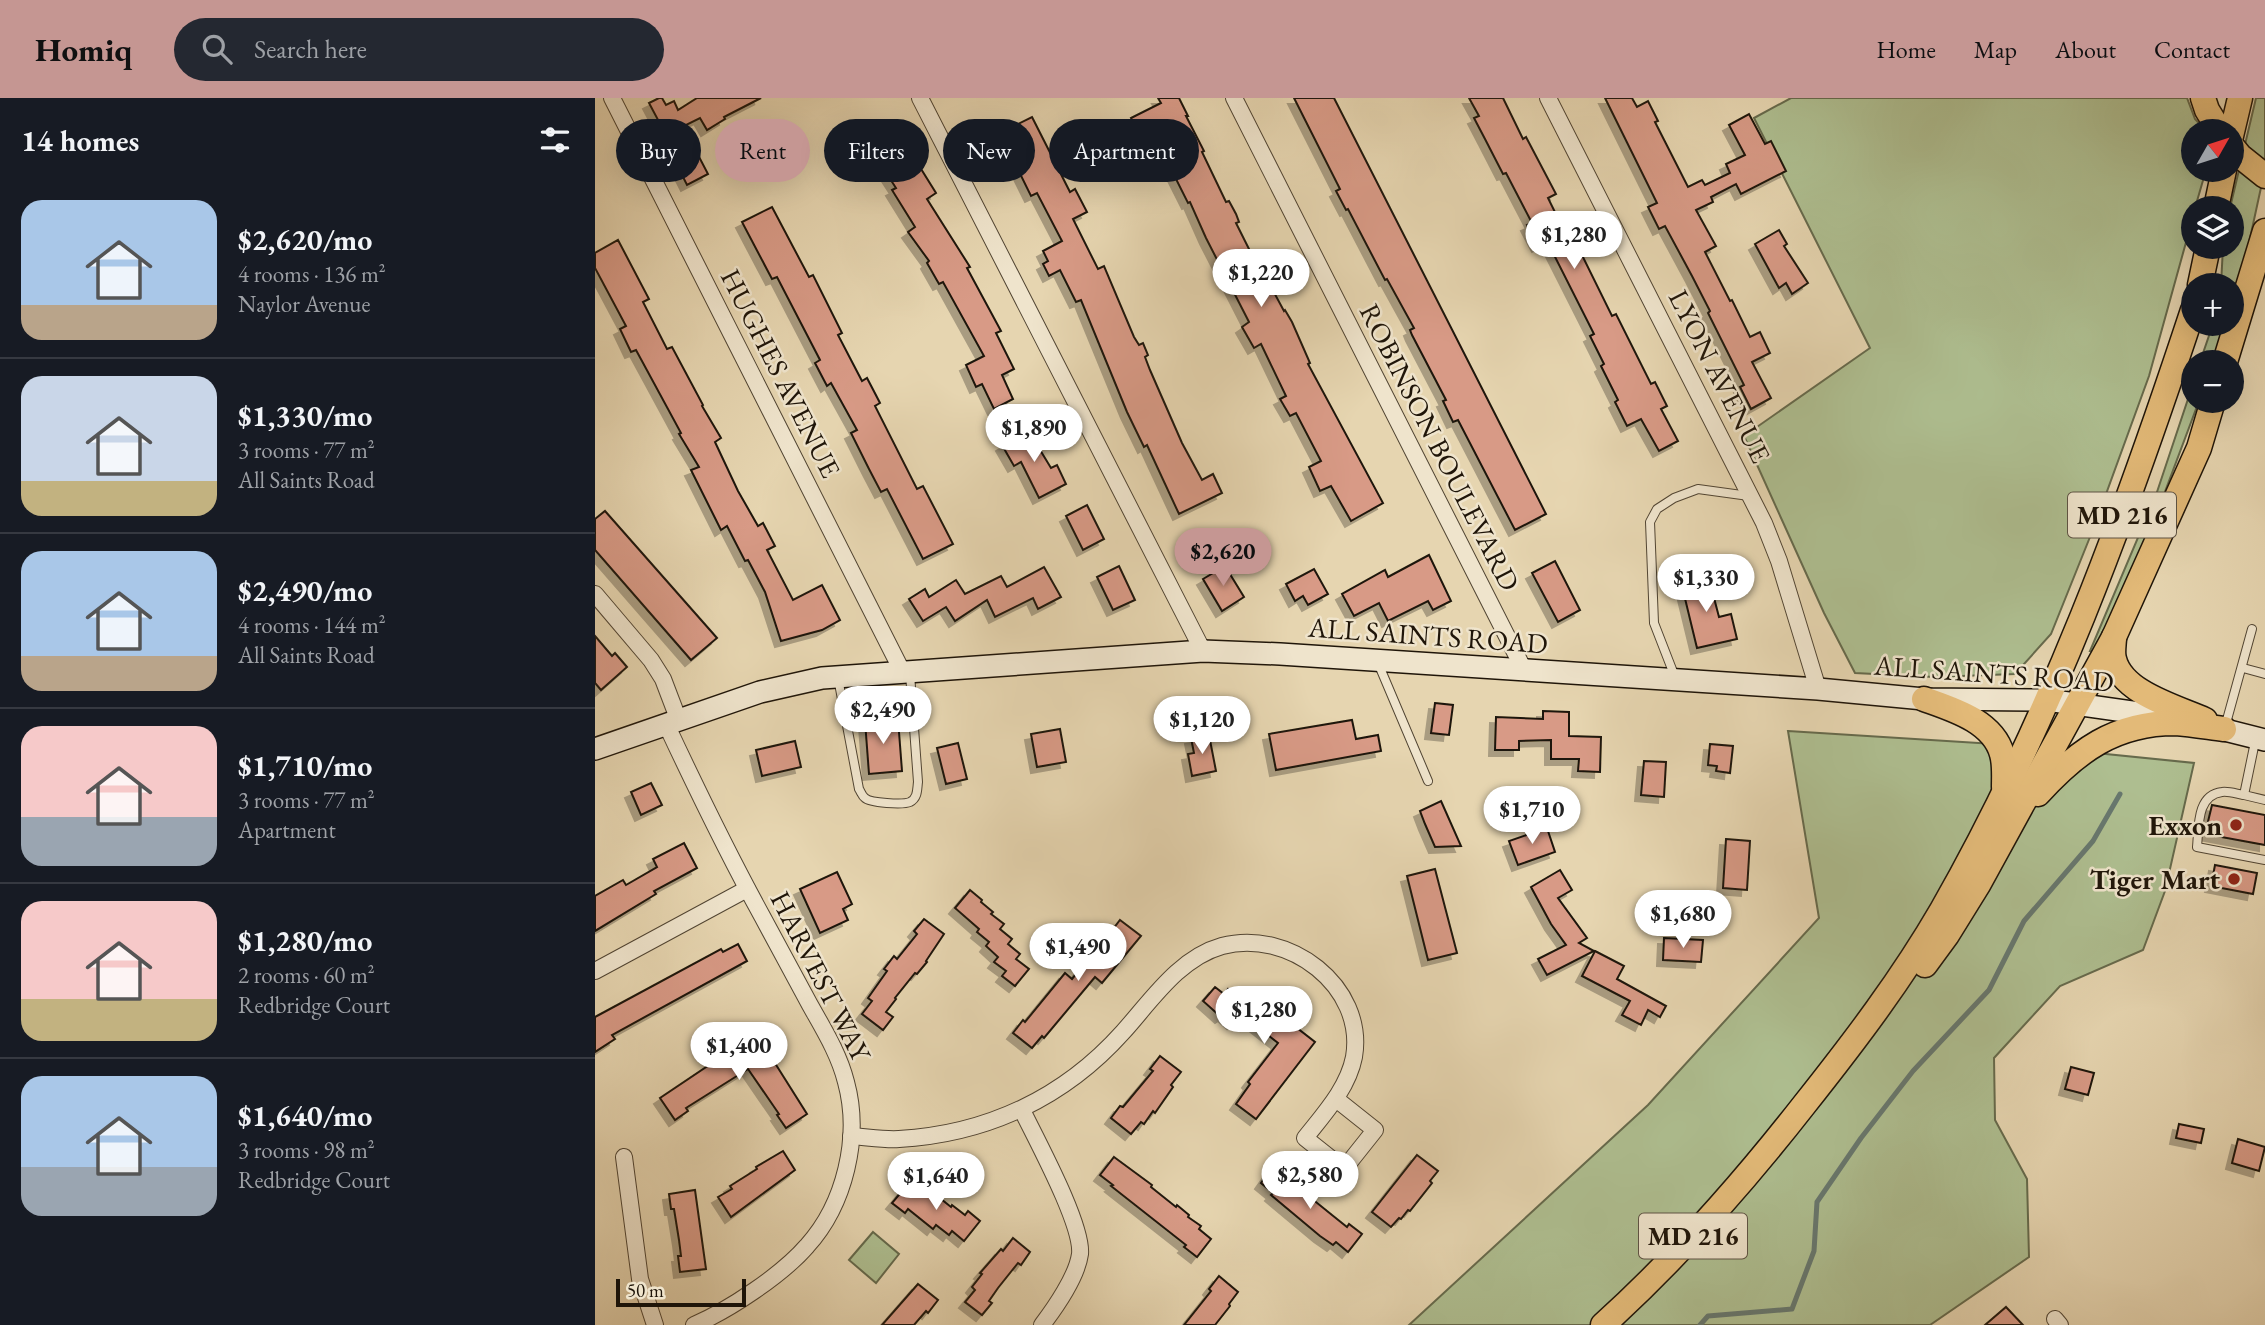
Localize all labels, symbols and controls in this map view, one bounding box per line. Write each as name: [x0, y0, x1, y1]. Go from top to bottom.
search box: [174, 18, 664, 81]
text: Homiq: [35, 28, 132, 71]
icon: search: [198, 30, 236, 68]
text: Search here: [254, 32, 367, 66]
text: Home: [1876, 34, 1936, 65]
text: Map: [1974, 34, 2017, 65]
text: About: [2055, 34, 2116, 65]
text: Contact: [2154, 34, 2230, 65]
chip: Buy: [616, 119, 701, 182]
chip: Rent: [715, 119, 810, 182]
chip: Filters: [824, 119, 929, 182]
chip: New: [943, 119, 1035, 182]
chip: Apartment: [1049, 119, 1199, 182]
north arrow: [2181, 119, 2243, 182]
map controls: [2181, 119, 2244, 413]
text: 14 homes: [21, 121, 139, 160]
icon: filters: [536, 121, 574, 159]
button: layers: [2181, 196, 2244, 259]
pin: $1,280: [1517, 212, 1631, 271]
text: $1,280: [1542, 219, 1606, 249]
text: $2,620/mo: [238, 220, 372, 259]
icon: home: [77, 228, 161, 312]
pin: $1,220: [1204, 250, 1318, 309]
text: $1,220: [1229, 257, 1293, 287]
text: 4 rooms · 136 m²: [238, 259, 386, 289]
street label: HUGHES AVENUE: [713, 263, 849, 484]
button: +: [2181, 273, 2244, 336]
street label: LYON AVENUE: [1661, 283, 1779, 469]
text: Naylor Avenue: [238, 289, 370, 319]
street label: ROBINSON BOULEVARD: [1352, 297, 1528, 597]
button: −: [2181, 350, 2244, 413]
text: $1,330/mo: [238, 396, 372, 435]
icon: home: [77, 404, 161, 488]
pin: $1,890: [977, 404, 1091, 464]
text: $1,890: [1002, 412, 1066, 442]
text: 3 rooms · 77 m²: [238, 435, 375, 465]
text: All Saints Road: [238, 465, 375, 495]
road number: MD 216: [2068, 492, 2176, 538]
pin: $2,620: [1166, 528, 1280, 588]
text: $2,620: [1191, 536, 1255, 566]
pin: $1,330: [1649, 554, 1763, 614]
text: $1,330: [1674, 562, 1738, 592]
text: $2,490/mo: [238, 571, 372, 610]
icon: home: [77, 579, 161, 663]
street label: ALL SAINTS ROAD: [1306, 609, 1549, 661]
text: 4 rooms · 144 m²: [238, 610, 386, 640]
text: All Saints Road: [238, 640, 375, 670]
street label: ALL SAINTS ROAD: [1872, 647, 2115, 699]
pin: $2,490: [826, 686, 940, 746]
text: $2,490: [851, 694, 915, 724]
pin: $1,120: [1145, 696, 1259, 756]
text: $1,120: [1170, 704, 1234, 734]
text: $1,710/mo: [238, 746, 372, 785]
icon: home: [77, 754, 161, 838]
text: 3 rooms · 77 m²: [238, 785, 375, 815]
pin: $1,710: [1475, 786, 1589, 846]
text: $1,710: [1500, 794, 1564, 824]
place label: Exxon: [2148, 807, 2222, 843]
text: Apartment: [238, 815, 336, 845]
marker: Exxon: [2228, 817, 2244, 833]
place label: Tiger Mart: [2090, 861, 2220, 897]
marker: Tiger Mart: [2226, 871, 2242, 887]
street label: HARVEST WAY: [763, 885, 880, 1069]
pin: $1,680: [1626, 890, 1740, 950]
text: $1,680: [1651, 898, 1715, 928]
text: $1,280/mo: [238, 921, 372, 960]
pin: $1,490: [1021, 924, 1135, 983]
icon: home: [77, 929, 161, 1013]
text: $1,490: [1046, 931, 1110, 961]
text: 2 rooms · 60 m²: [238, 960, 375, 990]
pin: $1,280: [1207, 986, 1321, 1046]
text: Redbridge Court: [238, 990, 390, 1020]
text: $1,280: [1232, 994, 1296, 1024]
pin: $1,400: [682, 1023, 796, 1082]
text: $1,400: [707, 1030, 771, 1060]
text: $1,640/mo: [238, 1096, 372, 1135]
icon: home: [77, 1104, 161, 1188]
text: 3 rooms · 98 m²: [238, 1135, 375, 1165]
pin: $1,640: [879, 1152, 993, 1212]
pin: $2,580: [1253, 1152, 1367, 1211]
text: $2,580: [1278, 1159, 1342, 1189]
text: $1,640: [904, 1160, 968, 1190]
text: Redbridge Court: [238, 1165, 390, 1195]
road number: MD 216: [1639, 1214, 1747, 1259]
scale bar: [616, 1276, 745, 1308]
text: 50 m: [627, 1278, 664, 1303]

